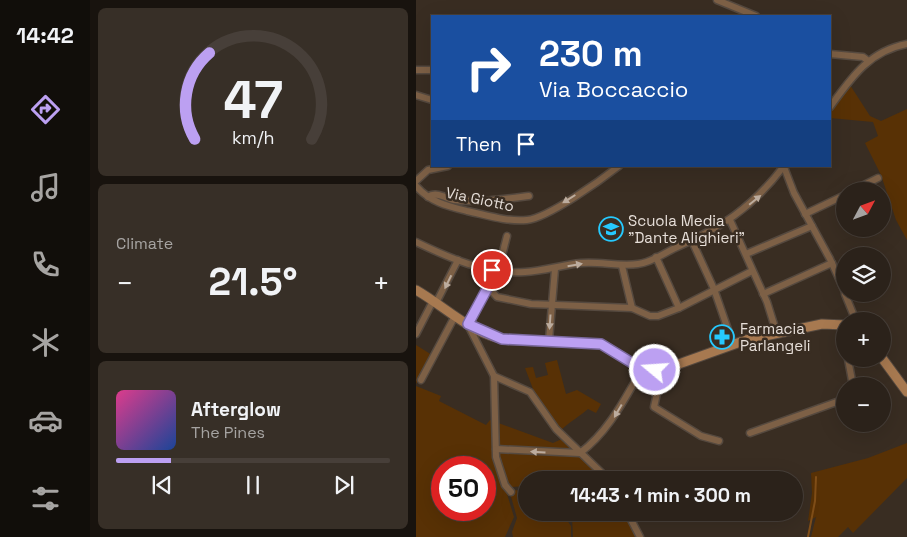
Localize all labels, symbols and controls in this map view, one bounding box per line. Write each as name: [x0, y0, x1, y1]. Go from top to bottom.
text: 14:42: [16, 21, 74, 49]
text: 230 m: [539, 32, 643, 76]
icon: right: [456, 35, 521, 100]
text: 47: [223, 67, 283, 133]
text: Via Boccaccio: [539, 75, 688, 103]
icon: directions: [28, 92, 63, 127]
text: km/h: [232, 126, 274, 149]
icon: arrive: [512, 130, 540, 158]
text: Then: [456, 132, 502, 157]
icon: music: [28, 170, 63, 205]
north arrow: [836, 182, 891, 238]
map controls: [836, 182, 891, 432]
street label: Via Giotto: [444, 183, 516, 215]
one-way arrow: [563, 194, 576, 203]
one-way arrow: [748, 194, 760, 206]
place label: Scuola Media "Dante Alighieri": [628, 211, 745, 247]
school or university icon: Scuola Media "Dante Alighieri": [598, 216, 624, 242]
text: Climate: [116, 233, 173, 254]
icon: phone: [28, 247, 63, 282]
button: layers: [836, 247, 891, 302]
pin: [471, 249, 513, 291]
icon: arrive: [478, 256, 506, 284]
text: 21.5°: [209, 258, 297, 306]
one-way arrow: [567, 260, 583, 268]
text: −: [116, 265, 133, 301]
text: +: [373, 265, 390, 301]
one-way arrow: [443, 274, 452, 289]
button: +: [836, 312, 891, 367]
one-way arrow: [546, 314, 554, 330]
place label: Farmacia Parlangeli: [740, 319, 810, 355]
pharmacy icon: Farmacia Parlangeli: [709, 324, 735, 350]
icon: climate: [28, 325, 63, 360]
position arrow: [628, 343, 680, 395]
button: −: [836, 377, 891, 432]
text: Afterglow: [191, 397, 281, 422]
icon: car: [28, 403, 63, 438]
one-way arrow: [613, 405, 622, 418]
text: The Pines: [191, 422, 265, 443]
one-way arrow: [529, 447, 545, 455]
speed limit sign: 50: [431, 456, 496, 521]
icon: previous: [148, 471, 176, 499]
icon: pause: [239, 471, 267, 499]
icon: next: [330, 471, 358, 499]
icon: filters: [28, 481, 63, 516]
text: 14:43 · 1 min · 300 m: [570, 483, 751, 508]

